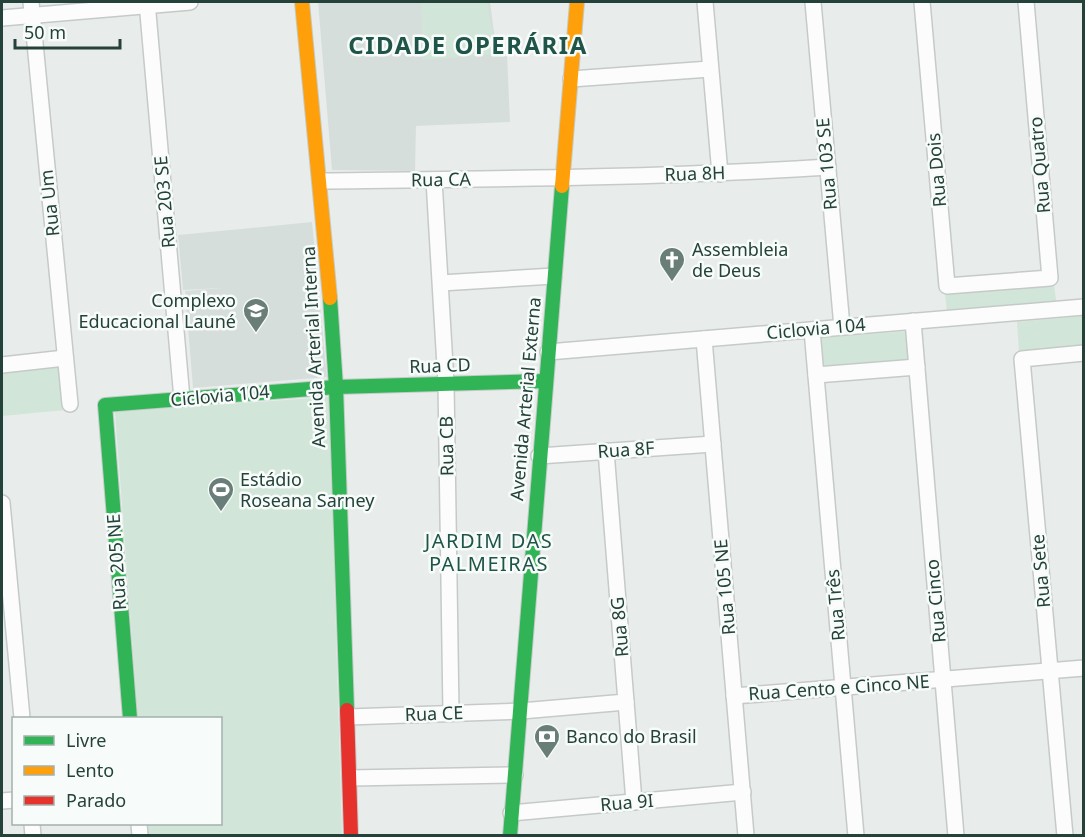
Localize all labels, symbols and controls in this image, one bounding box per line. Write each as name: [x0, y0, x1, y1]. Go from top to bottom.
scale bar: [15, 12, 120, 50]
text: 50 m: [24, 20, 66, 44]
district label: CIDADE OPERÁRIA: [348, 28, 588, 61]
street label: Rua Quatro: [1023, 116, 1055, 214]
street label: Rua 103 SE: [810, 117, 842, 211]
street label: Rua Dois: [921, 132, 951, 208]
street label: Rua 203 SE: [148, 155, 180, 249]
street label: Rua 8H: [664, 160, 726, 186]
street label: Rua CA: [411, 166, 472, 192]
street label: Rua Um: [34, 168, 64, 238]
place label: Assembleia de Deus: [692, 237, 788, 282]
church icon: Assembleia de Deus: [657, 245, 687, 283]
street label: Avenida Arterial Interna: [296, 246, 330, 449]
place label: Complexo Educacional Launé: [78, 288, 236, 333]
school or university icon: Complexo Educacional Launé: [241, 296, 271, 334]
street label: Avenida Arterial Externa: [504, 296, 546, 502]
street label: Ciclovia 104: [765, 312, 866, 344]
street label: Rua CD: [409, 352, 471, 378]
street label: Ciclovia 104: [169, 379, 270, 411]
street label: Rua CB: [433, 416, 459, 476]
street label: Rua 8F: [597, 435, 655, 463]
place label: Estádio Roseana Sarney: [240, 467, 375, 512]
sports icon: Estádio Roseana Sarney: [206, 475, 236, 513]
street label: Rua 205 NE: [101, 513, 131, 611]
district label: JARDIM DAS PALMEIRAS: [423, 527, 553, 577]
street label: Rua Sete: [1025, 533, 1055, 609]
street label: Rua 105 NE: [708, 538, 740, 636]
street label: Rua Cinco: [919, 558, 951, 644]
street label: Rua Três: [820, 568, 850, 642]
street label: Rua 8G: [604, 596, 634, 658]
street label: Rua Cento e Cinco NE: [747, 669, 930, 705]
street label: Rua CE: [404, 700, 464, 726]
legend: [12, 717, 222, 825]
bank icon: Banco do Brasil: [532, 722, 562, 760]
place label: Banco do Brasil: [566, 724, 697, 748]
text: Livre: [66, 728, 106, 752]
text: Lento: [66, 758, 114, 782]
text: Parado: [66, 788, 126, 812]
street label: Rua 9I: [599, 788, 655, 816]

